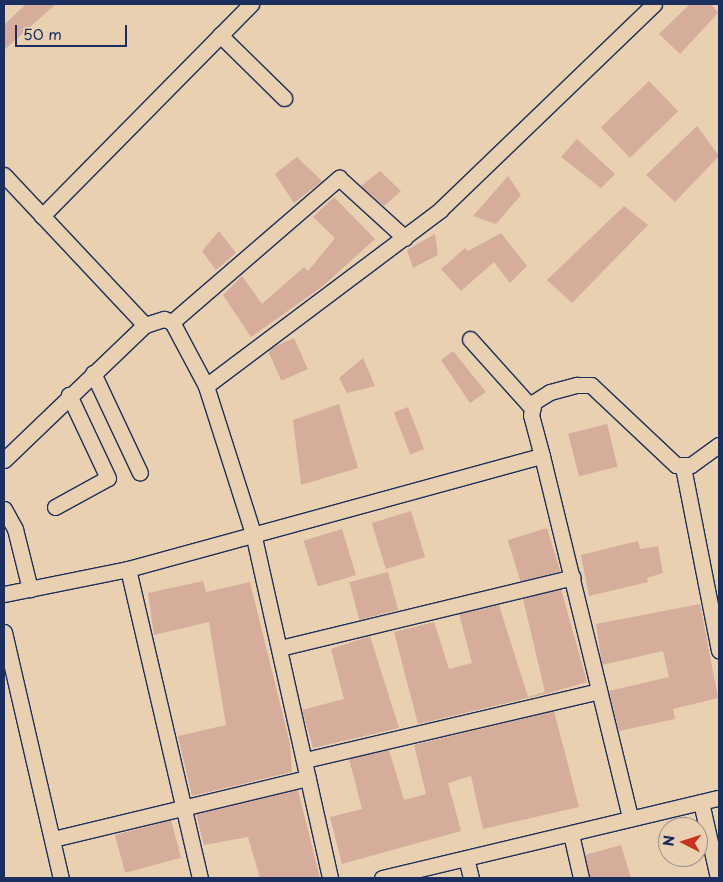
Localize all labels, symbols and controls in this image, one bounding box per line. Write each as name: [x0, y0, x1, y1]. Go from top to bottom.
scale bar: [18, 15, 130, 47]
text: 50 m: [23, 22, 62, 45]
north arrow: [658, 817, 708, 867]
text: N: [658, 834, 679, 847]

